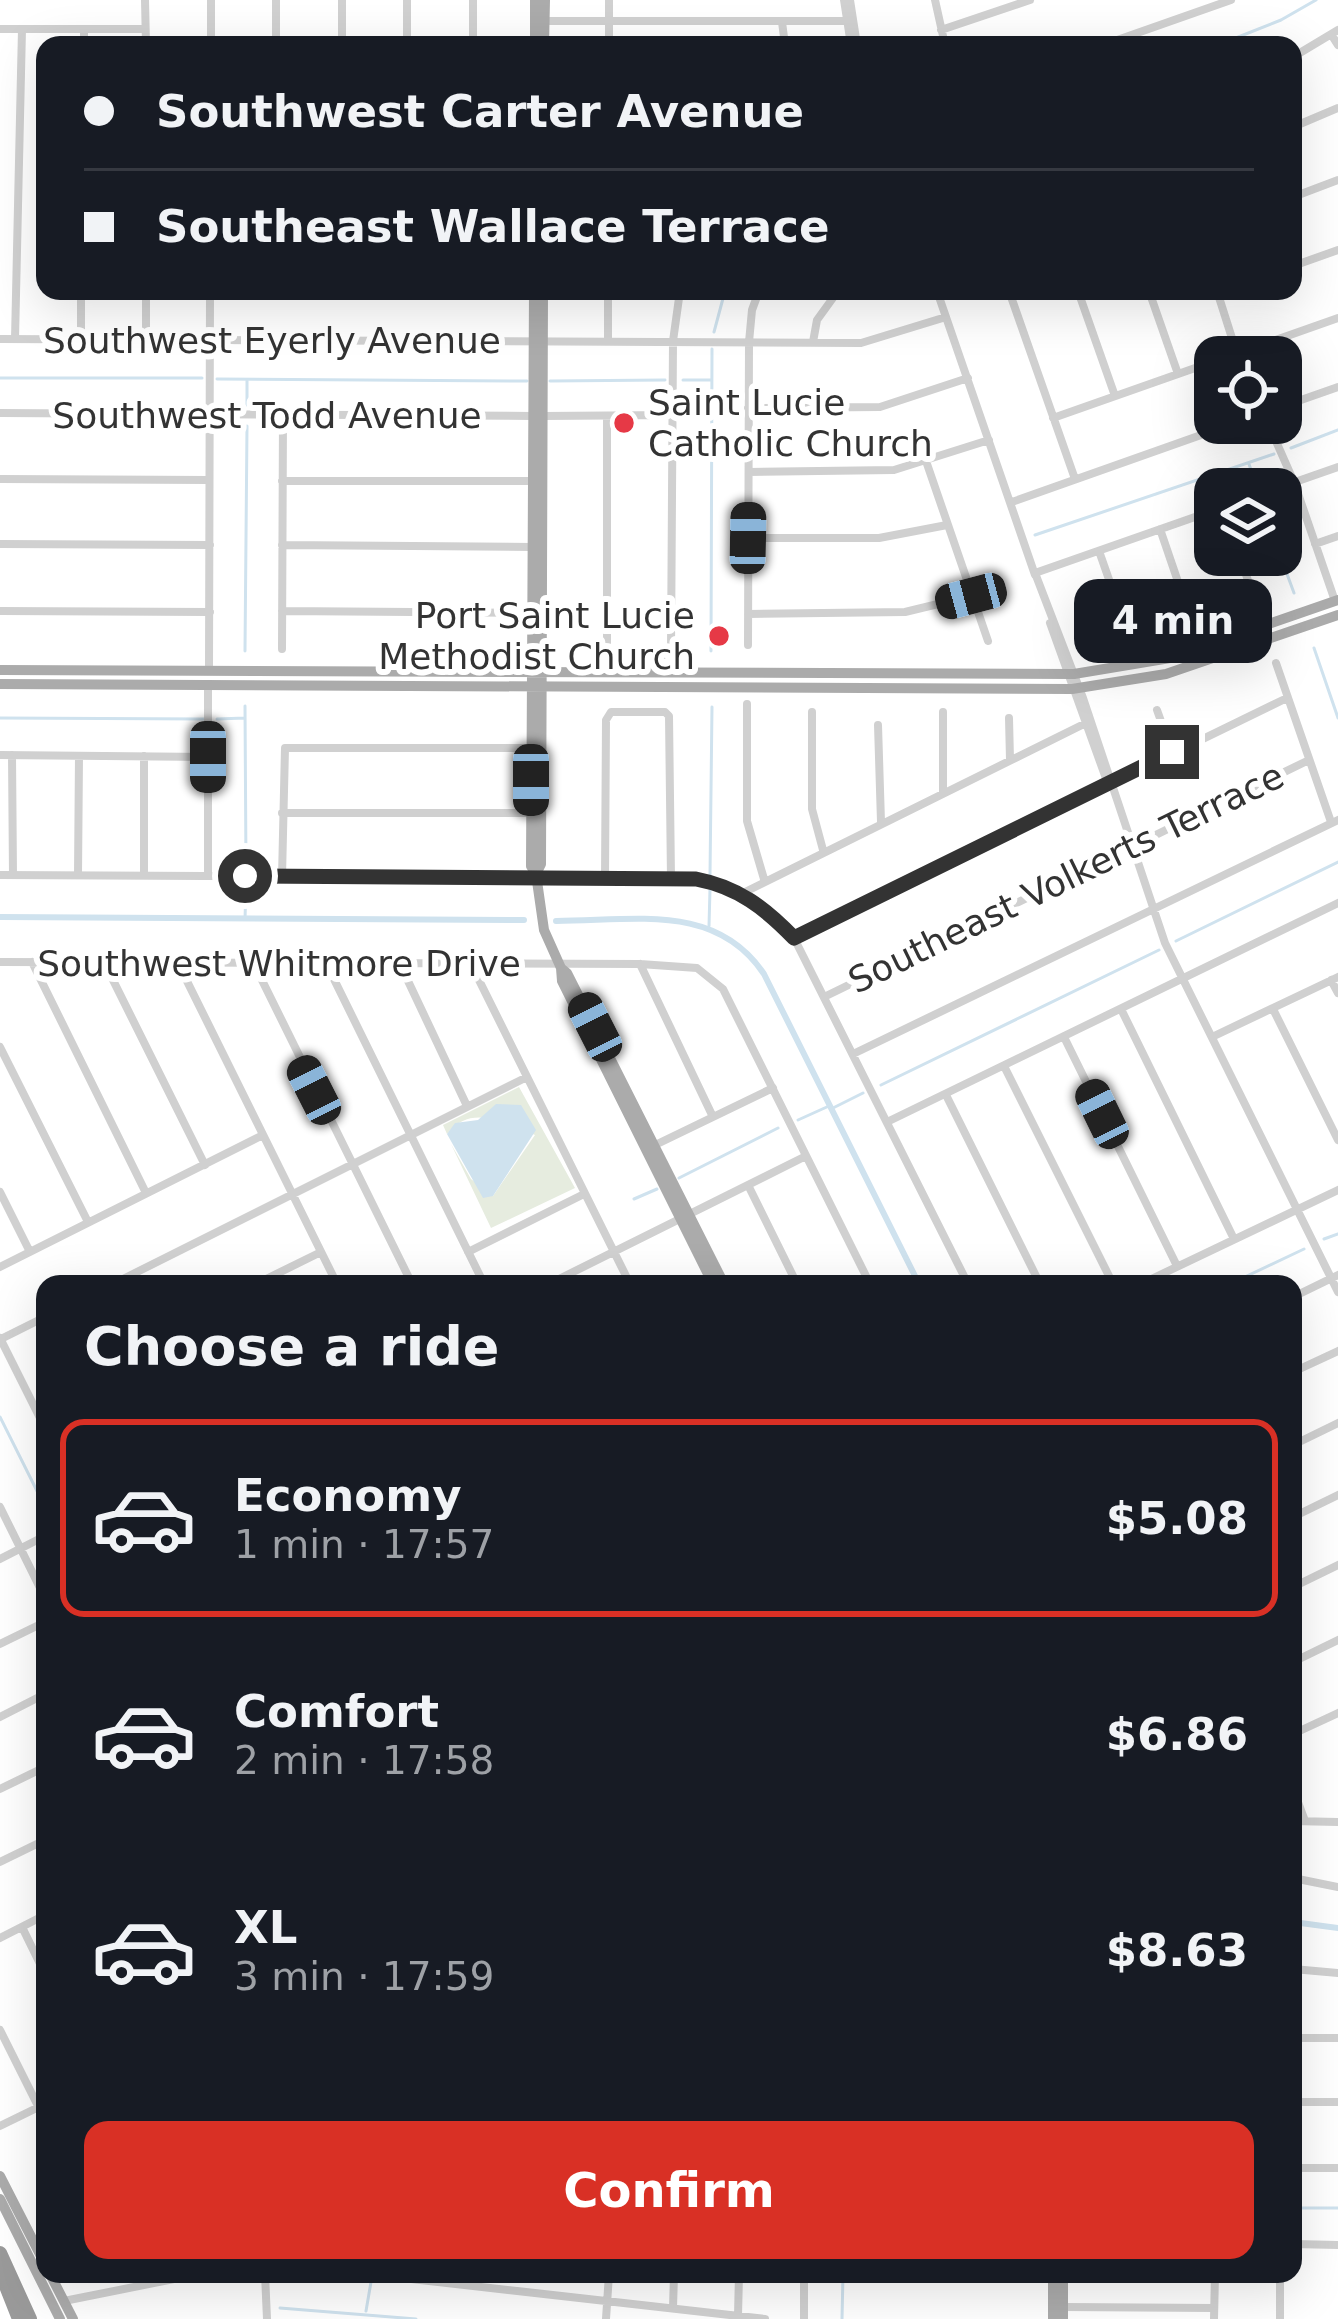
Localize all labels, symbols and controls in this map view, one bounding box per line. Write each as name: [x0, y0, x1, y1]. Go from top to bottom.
text: Southwest Carter Avenue: [156, 85, 804, 138]
text: Southeast Wallace Terrace: [156, 200, 829, 253]
street label: Southwest Eyerly Avenue: [43, 320, 501, 361]
map controls: [1194, 336, 1302, 576]
button: locate: [1194, 336, 1302, 444]
place label: Saint Lucie Catholic Church: [648, 382, 933, 464]
street label: Southwest Todd Avenue: [52, 395, 482, 436]
marker: Saint Lucie Catholic Church: [611, 410, 637, 436]
button: layers: [1194, 468, 1302, 576]
car: [729, 502, 767, 574]
car: [932, 569, 1010, 623]
callout: 4 min: [1073, 578, 1271, 662]
place label: Port Saint Lucie Methodist Church: [378, 595, 695, 677]
text: 4 min: [1112, 598, 1234, 643]
marker: Port Saint Lucie Methodist Church: [706, 623, 732, 649]
car: [190, 721, 226, 793]
route end: [1145, 725, 1199, 779]
car: [513, 744, 549, 816]
street label: Southeast Volkerts Terrace: [842, 755, 1290, 1001]
route start: [218, 849, 272, 903]
street label: Southwest Whitmore Drive: [37, 943, 521, 984]
car: [563, 987, 627, 1067]
car: [282, 1050, 346, 1130]
car: [1070, 1074, 1134, 1154]
text: Choose a ride: [84, 1315, 500, 1378]
icon: car: [90, 1464, 198, 1572]
text: Economy: [234, 1469, 462, 1522]
text: $5.08: [1106, 1492, 1248, 1545]
text: 1 min · 17:57: [234, 1522, 494, 1567]
icon: car: [90, 1680, 198, 1788]
text: Comfort: [234, 1685, 439, 1738]
text: $6.86: [1106, 1708, 1248, 1761]
text: 2 min · 17:58: [234, 1738, 494, 1783]
icon: car: [90, 1896, 198, 2004]
text: XL: [234, 1901, 297, 1954]
text: $8.63: [1106, 1924, 1248, 1977]
text: 3 min · 17:59: [234, 1954, 494, 1999]
button: Confirm: [84, 2121, 1254, 2259]

